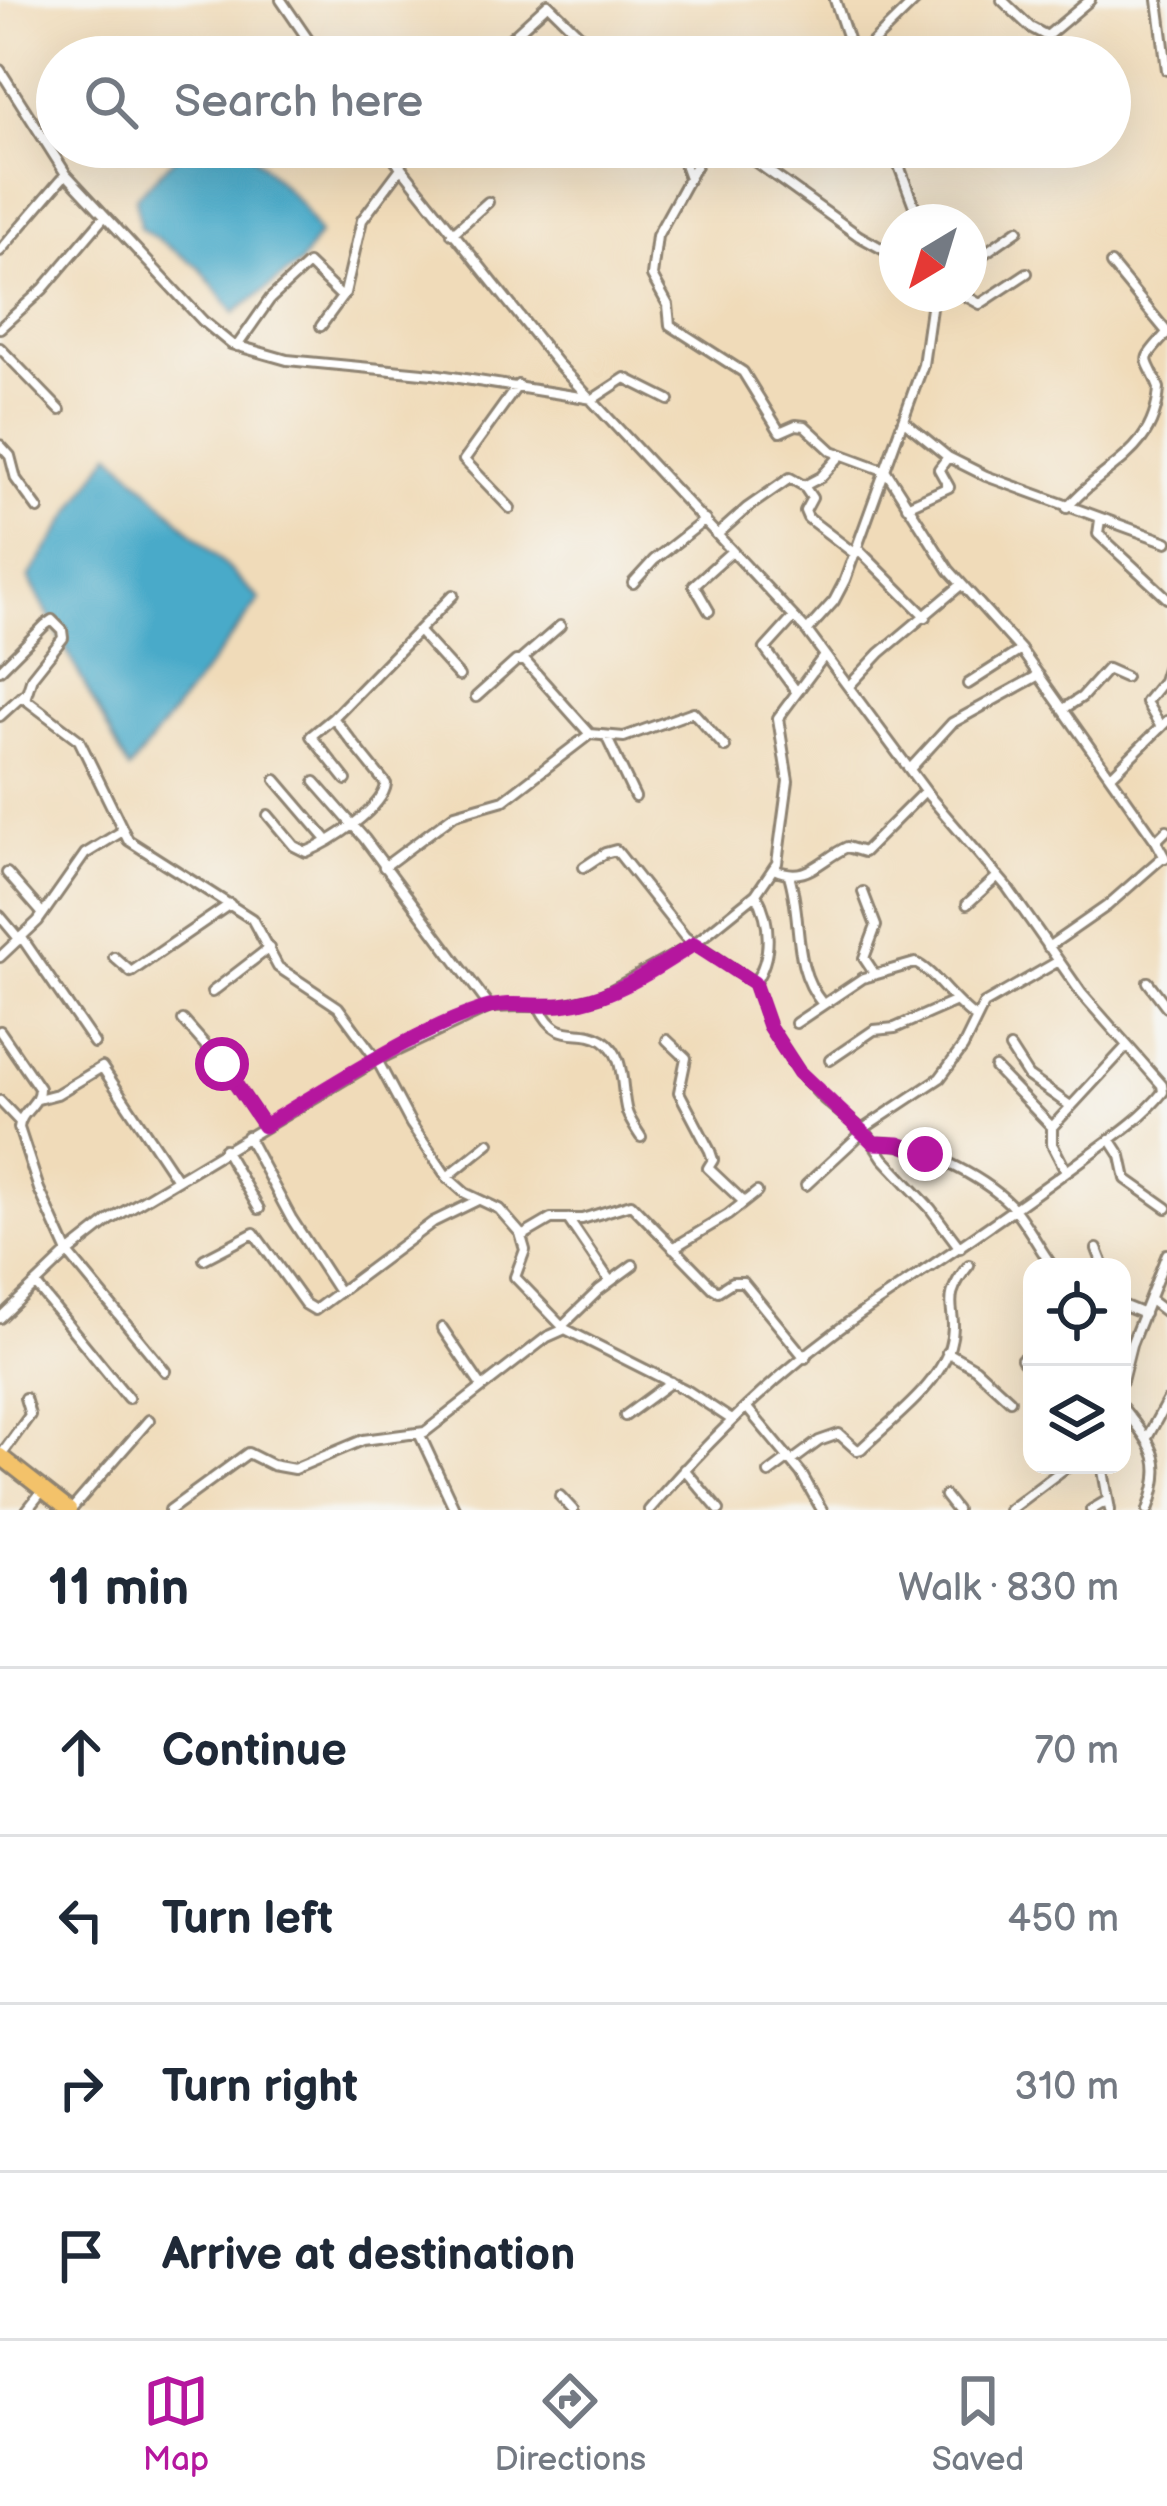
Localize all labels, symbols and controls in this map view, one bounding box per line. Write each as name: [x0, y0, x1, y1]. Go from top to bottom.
search box: [36, 36, 1131, 168]
icon: search: [78, 69, 144, 135]
text: Search here: [174, 75, 423, 130]
north arrow: [879, 204, 987, 312]
route start: [195, 1037, 249, 1091]
route end: [898, 1127, 952, 1181]
map controls: [1023, 1258, 1131, 1474]
button: locate: [1023, 1258, 1131, 1366]
button: layers: [1023, 1366, 1131, 1474]
text: 11 min: [48, 1558, 189, 1619]
text: Walk · 830 m: [898, 1565, 1119, 1612]
icon: ahead: [48, 1719, 114, 1785]
text: Continue: [162, 1724, 347, 1779]
text: 70 m: [1034, 1728, 1119, 1775]
icon: left: [48, 1887, 114, 1953]
text: Turn left: [162, 1892, 333, 1947]
text: 450 m: [1007, 1896, 1119, 1943]
icon: right: [48, 2055, 114, 2121]
text: Turn right: [162, 2060, 358, 2115]
text: 310 m: [1014, 2064, 1119, 2111]
icon: arrive: [48, 2223, 114, 2289]
text: Arrive at destination: [162, 2228, 575, 2283]
tab: Map: [143, 2368, 209, 2480]
tab: Directions: [494, 2368, 646, 2480]
tab: Saved: [932, 2368, 1024, 2480]

